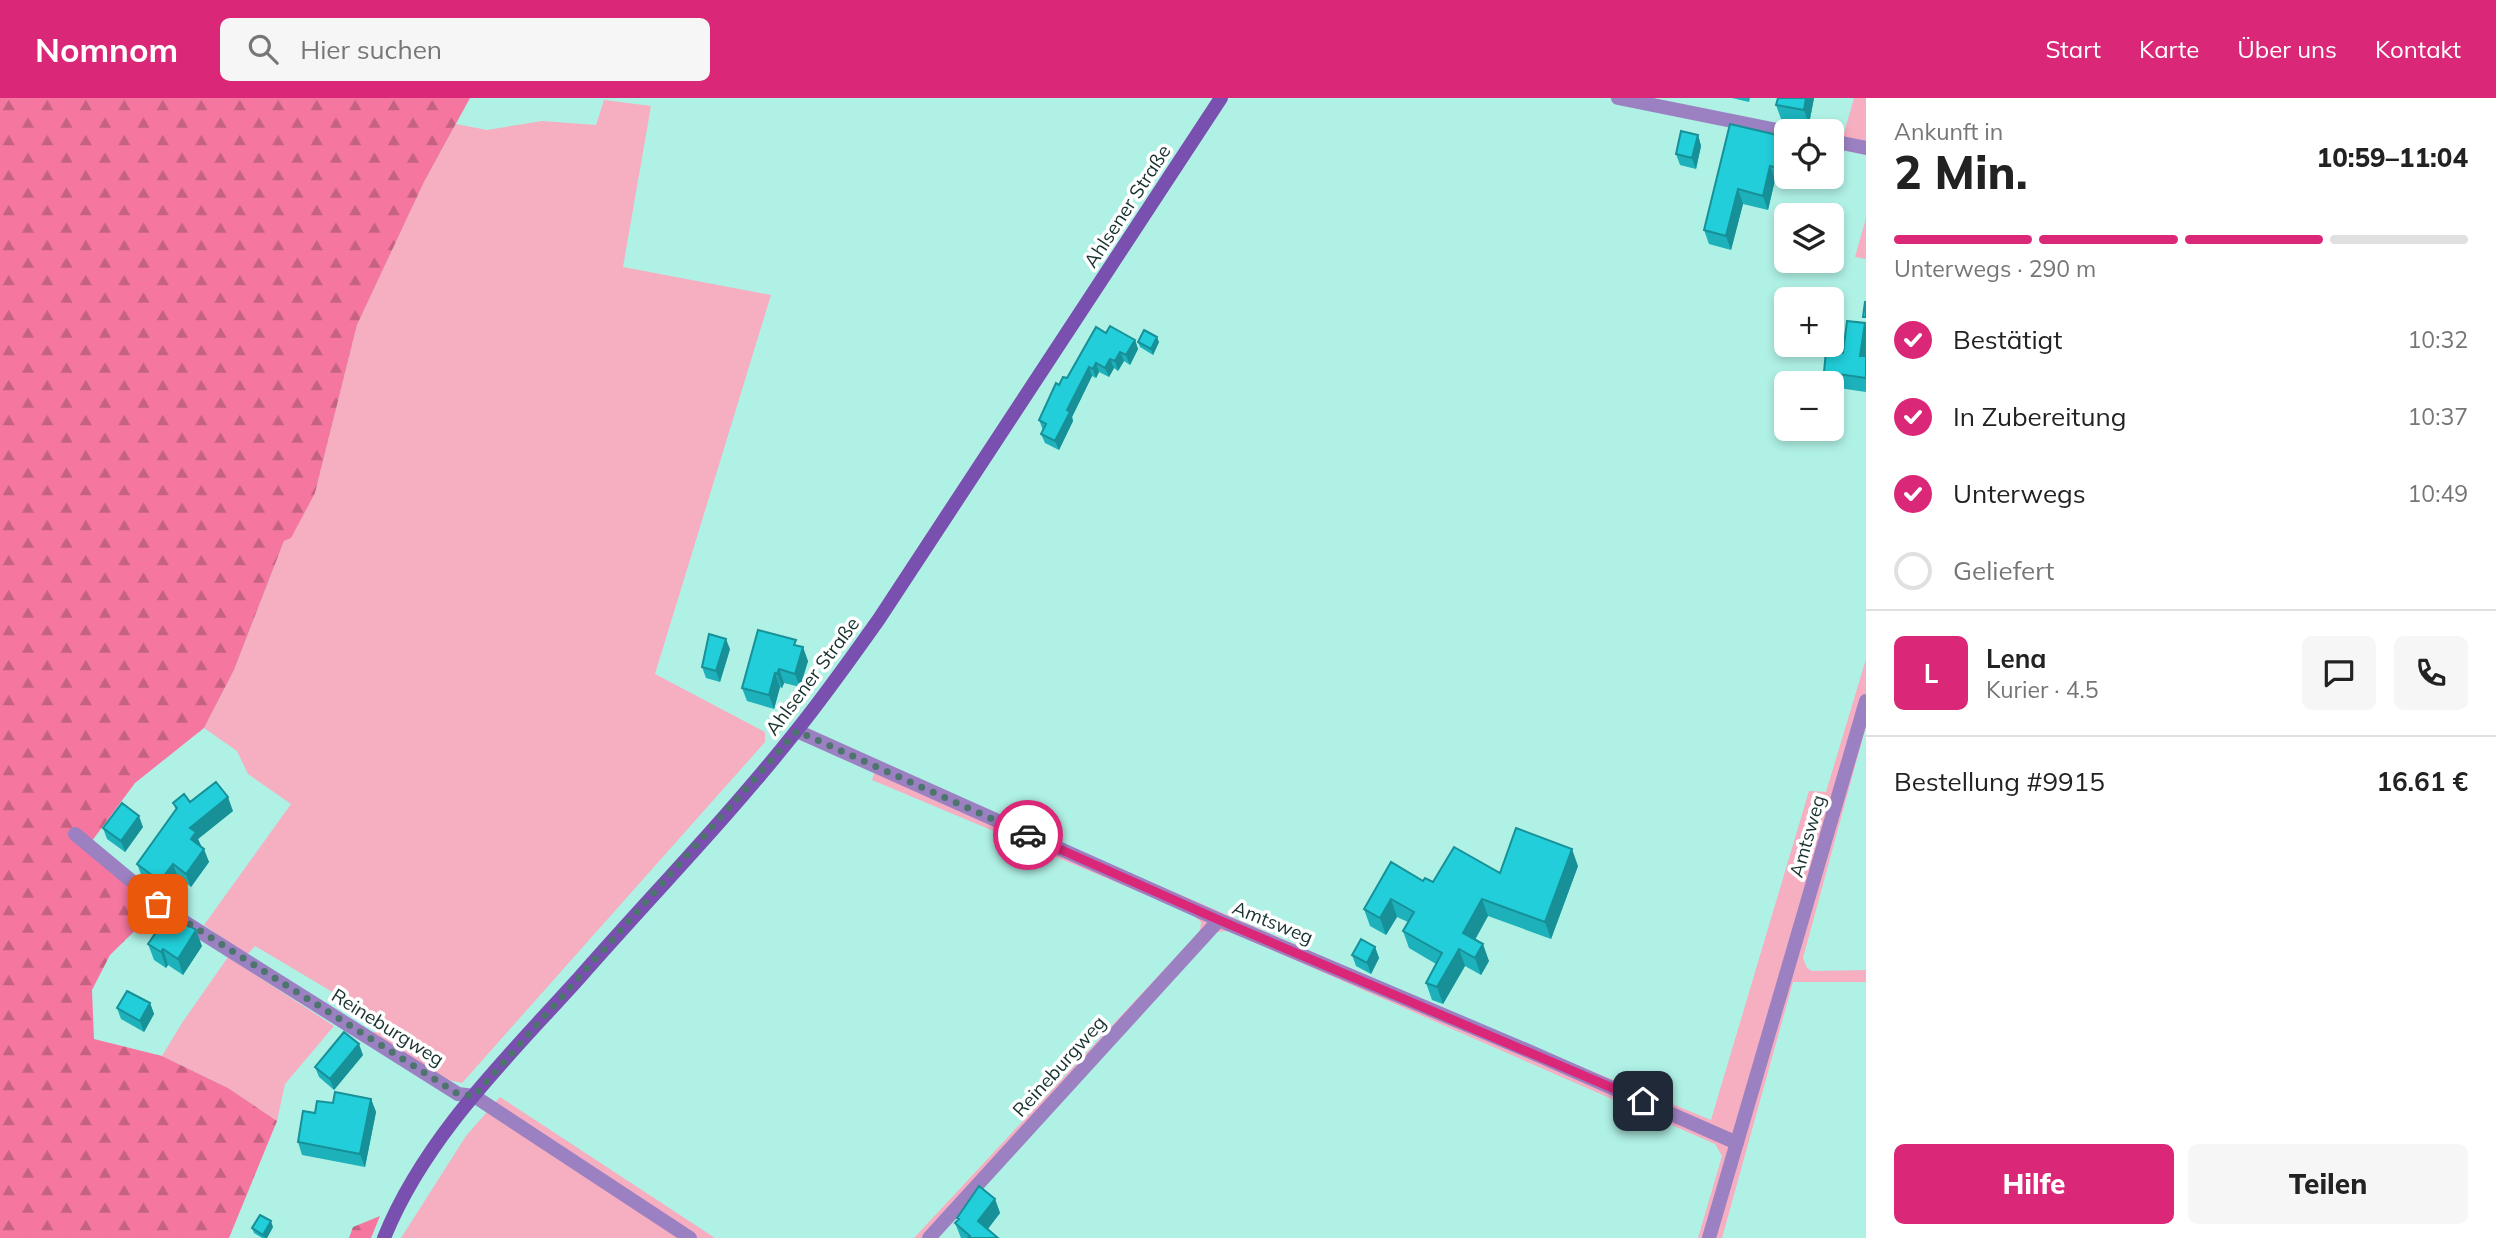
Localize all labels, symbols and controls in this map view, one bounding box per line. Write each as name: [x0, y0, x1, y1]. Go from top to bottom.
search box: [220, 18, 710, 81]
text: Nomnom: [35, 29, 178, 70]
icon: search: [244, 30, 282, 68]
text: Hier suchen: [300, 33, 442, 66]
text: Start: [2045, 34, 2101, 64]
text: Karte: [2139, 34, 2199, 64]
text: Über uns: [2237, 34, 2337, 64]
text: Kontakt: [2375, 34, 2461, 64]
text: Ankunft in: [1894, 117, 2003, 146]
map controls: [1774, 119, 1844, 441]
button: locate: [1774, 119, 1844, 189]
street label: Ahlsener Straße: [1078, 140, 1176, 272]
text: 10:59–11:04: [2317, 141, 2468, 174]
text: 2 Min.: [1894, 143, 2028, 201]
button: layers: [1774, 203, 1844, 273]
text: Unterwegs · 290 m: [1894, 254, 2096, 283]
button: +: [1774, 287, 1844, 357]
icon: check: [1894, 321, 1932, 359]
text: Bestätigt: [1953, 323, 2062, 356]
text: 10:32: [2408, 325, 2468, 354]
button: −: [1774, 371, 1844, 441]
icon: check: [1894, 398, 1932, 436]
text: In Zubereitung: [1953, 400, 2126, 433]
text: 10:37: [2408, 402, 2468, 431]
icon: check: [1894, 475, 1932, 513]
text: Unterwegs: [1953, 477, 2086, 510]
text: 10:49: [2408, 479, 2468, 508]
text: Geliefert: [1953, 554, 2054, 587]
street label: Ahlsener Straße: [760, 612, 864, 740]
button: chat: [2302, 636, 2376, 710]
button: phone: [2394, 636, 2468, 710]
text: Lena: [1986, 642, 2046, 675]
text: L: [1924, 657, 1938, 690]
text: Kurier · 4.5: [1986, 675, 2098, 704]
text: Bestellung #9915: [1894, 765, 2105, 798]
text: 16.61 €: [2376, 765, 2468, 798]
street label: Amtsweg: [1784, 792, 1830, 880]
courier: [993, 800, 1063, 870]
icon: car: [1009, 816, 1047, 854]
pin: [128, 874, 188, 934]
icon: bag: [139, 885, 177, 923]
street label: Amtsweg: [1229, 895, 1317, 949]
street label: Reineburgweg: [327, 983, 449, 1071]
street label: Reineburgweg: [1007, 1010, 1111, 1122]
pin: [1613, 1071, 1673, 1131]
icon: home: [1624, 1082, 1662, 1120]
button: Hilfe: [1894, 1144, 2174, 1224]
button: Teilen: [2188, 1144, 2468, 1224]

